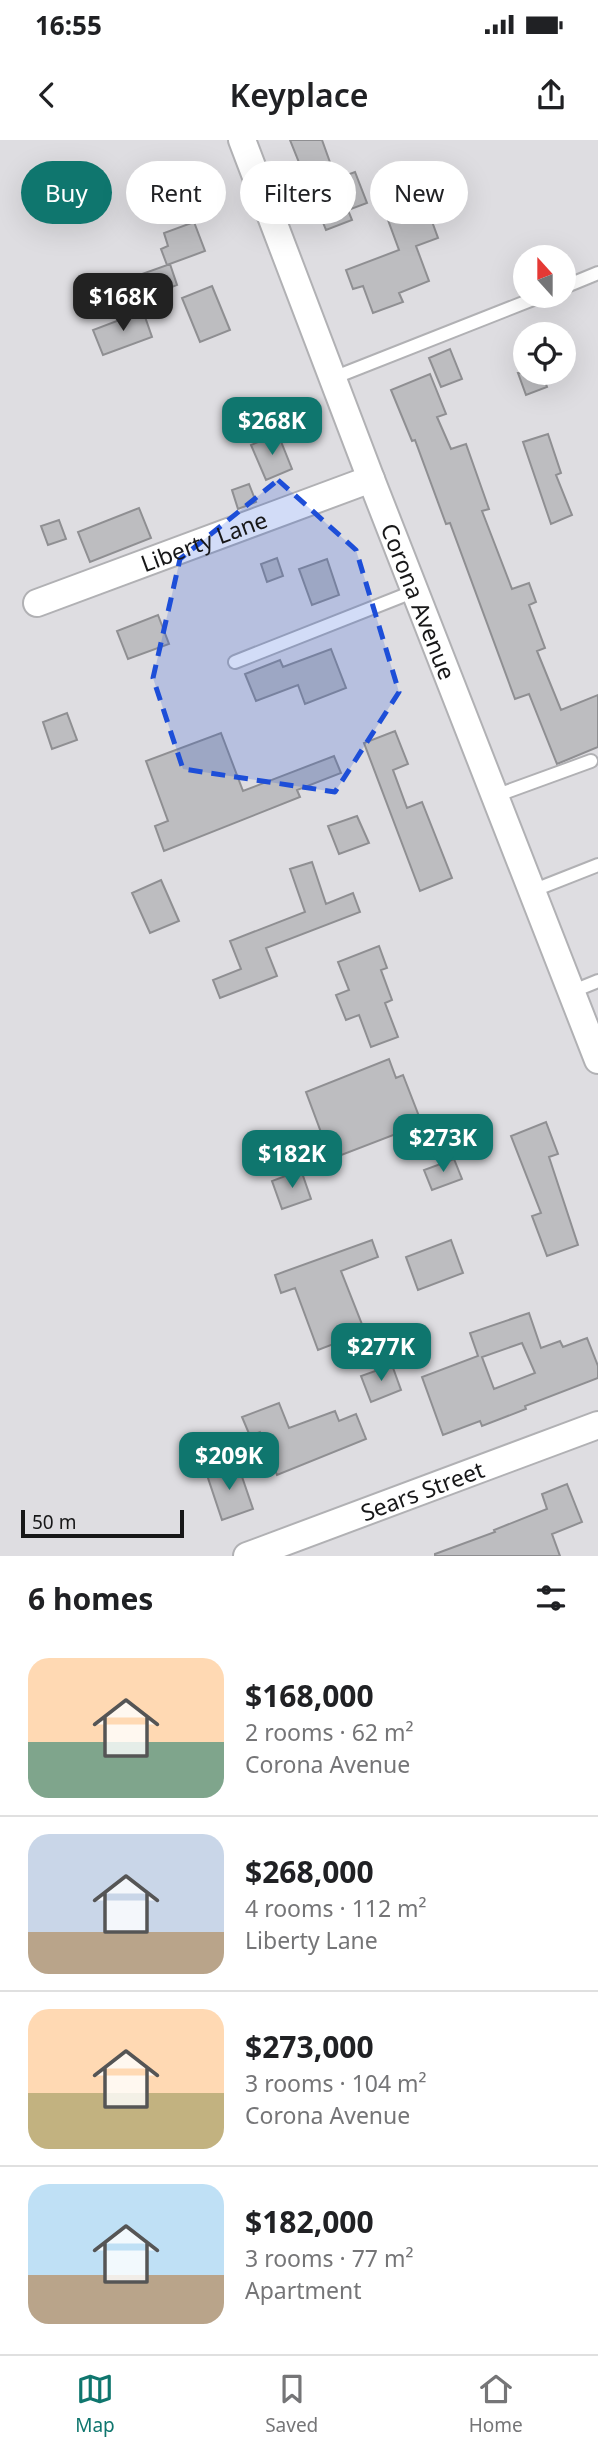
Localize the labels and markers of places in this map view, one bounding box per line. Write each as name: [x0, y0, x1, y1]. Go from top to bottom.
pin: $168K: [74, 274, 172, 333]
pin: $268K: [223, 398, 321, 457]
pin: $273K: [394, 1114, 492, 1174]
pin: $182K: [243, 1130, 341, 1190]
pin: $277K: [332, 1324, 430, 1383]
pin: $209K: [180, 1432, 278, 1492]

